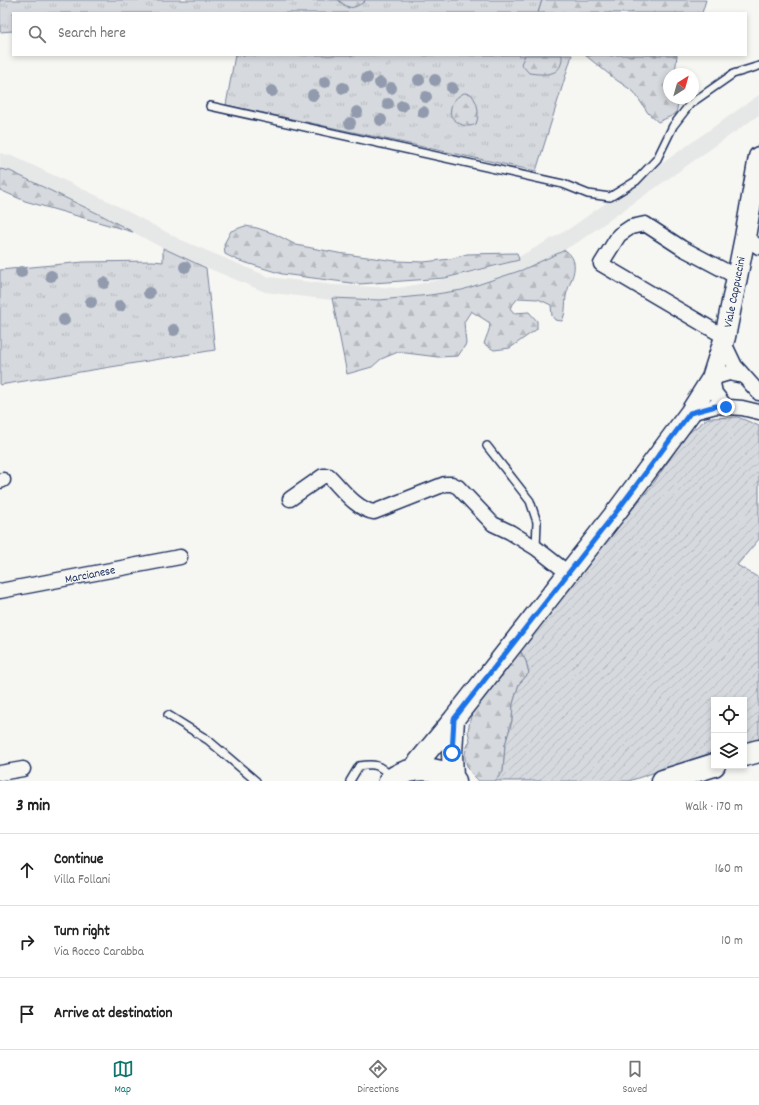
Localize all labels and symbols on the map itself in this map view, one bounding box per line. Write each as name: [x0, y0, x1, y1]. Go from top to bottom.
north arrow: [663, 68, 699, 104]
street label: Viale Cappuccini: [720, 255, 751, 329]
route end: [717, 398, 735, 416]
street label: Marcianese: [64, 562, 117, 589]
route start: [443, 744, 461, 762]

